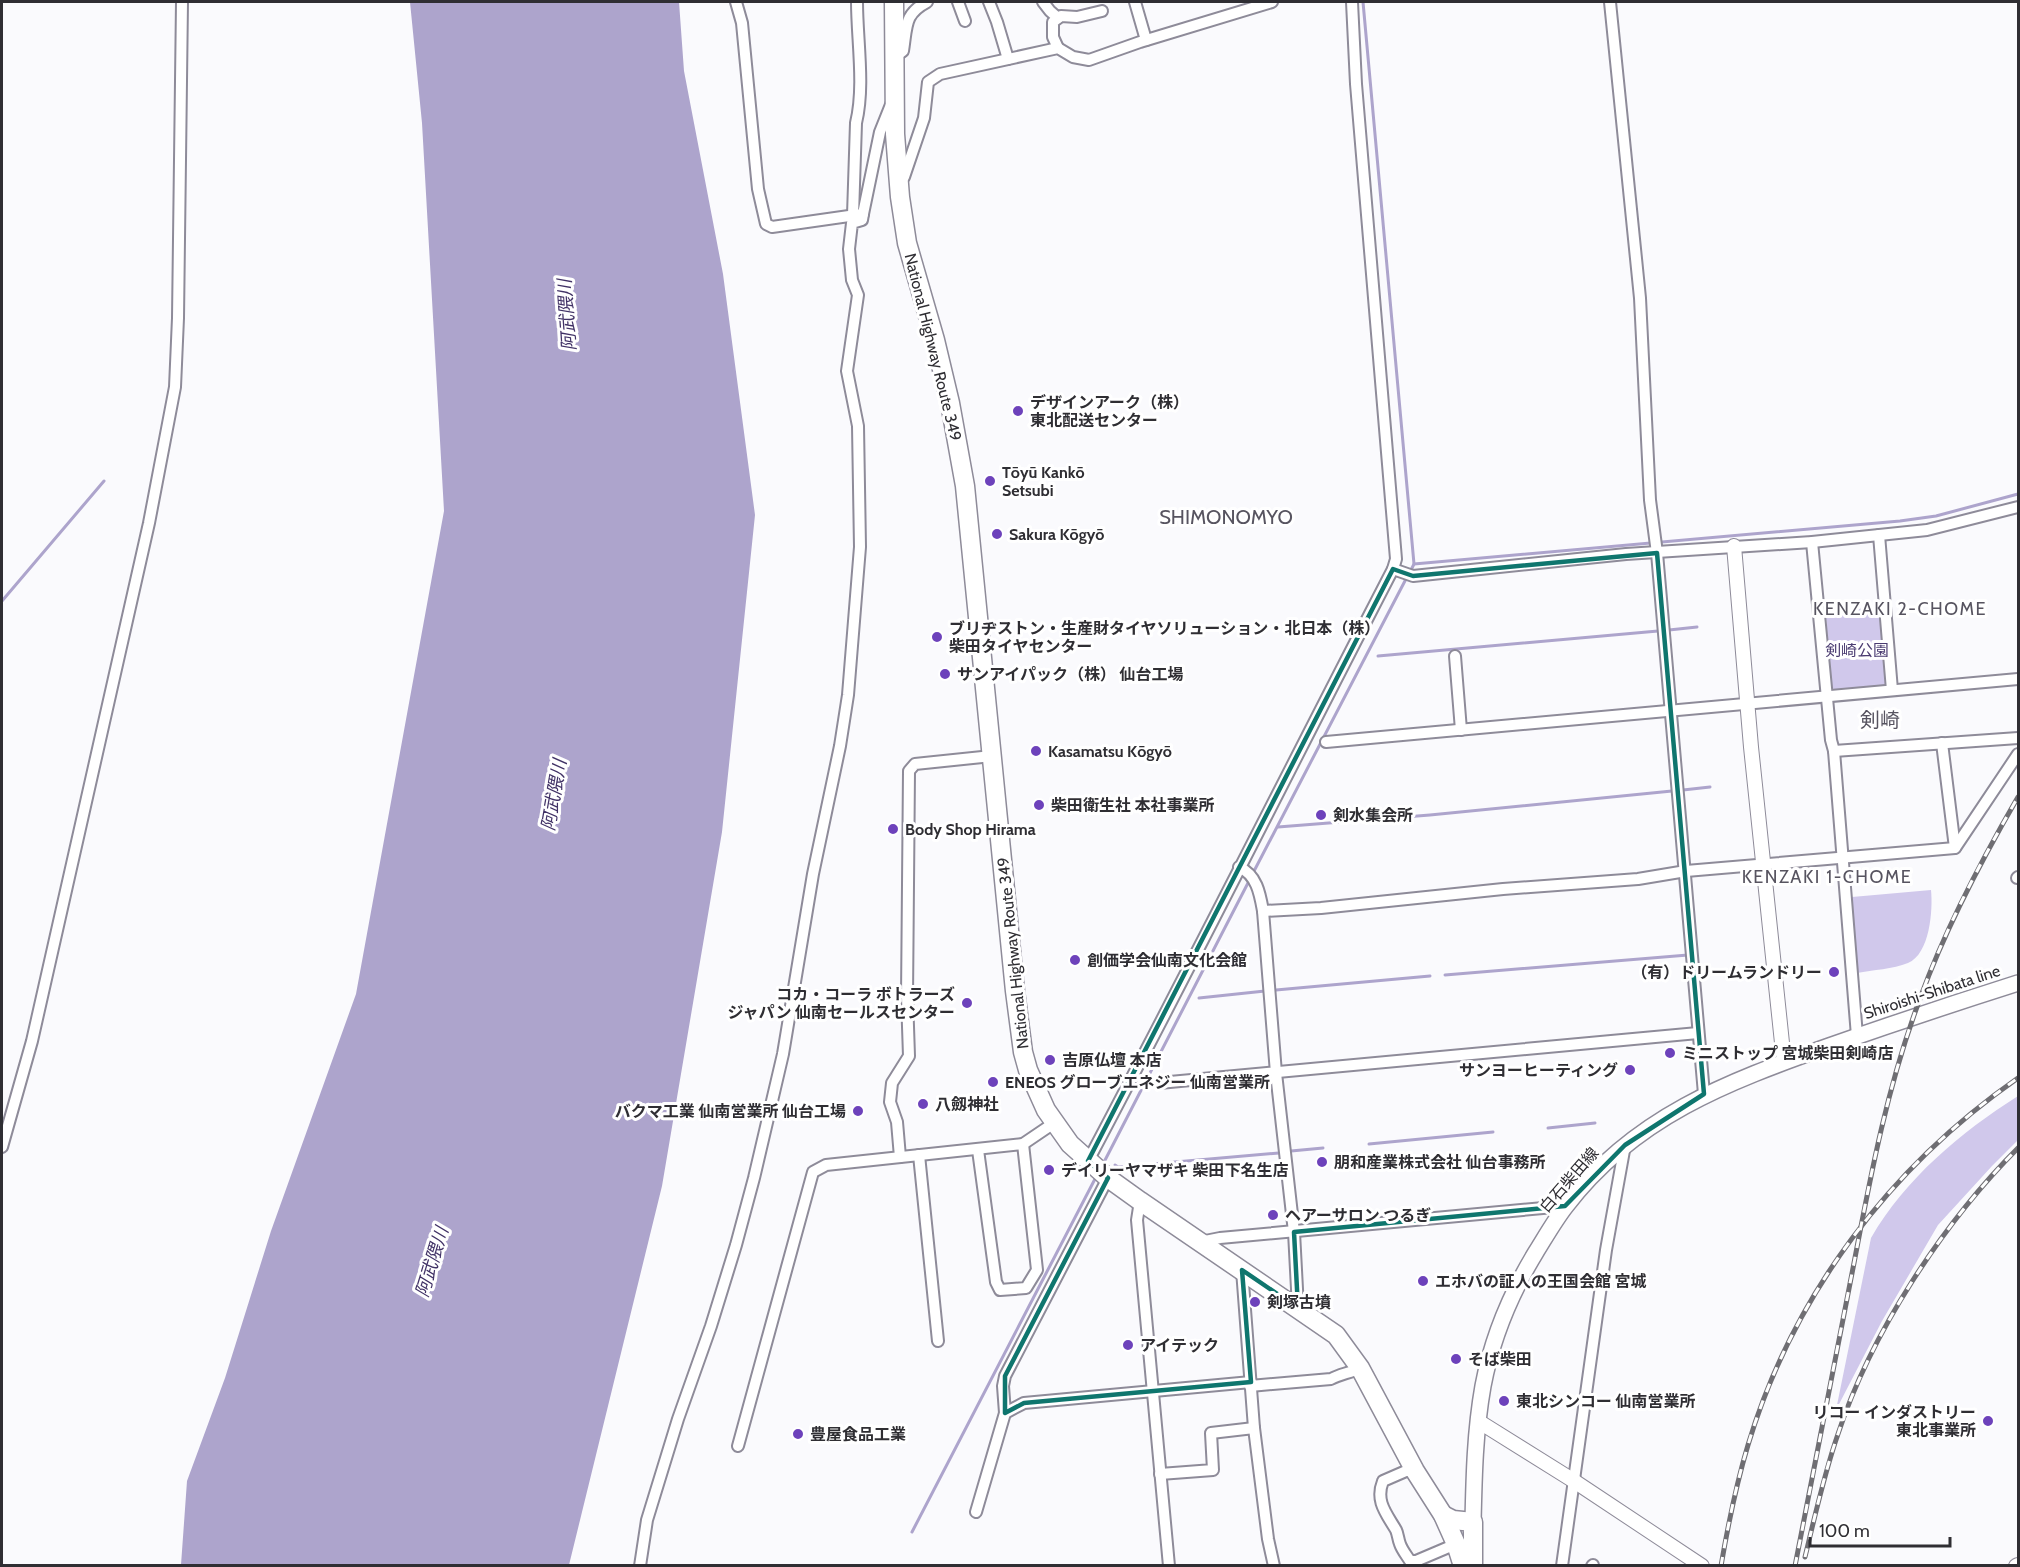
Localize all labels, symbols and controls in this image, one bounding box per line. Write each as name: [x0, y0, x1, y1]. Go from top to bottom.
street label: National Highway Route 349: [900, 251, 966, 443]
water label: 阿武隈川: [553, 276, 580, 352]
place label: デザインアーク（株） 東北配送センター: [1030, 393, 1189, 430]
marker: デザインアーク（株） 東北配送センター: [1011, 404, 1025, 418]
place label: Tōyū Kankō Setsubi: [1002, 463, 1085, 500]
marker: Tōyū Kankō Setsubi: [983, 474, 997, 488]
district label: SHIMONOMYO: [1159, 505, 1293, 529]
place label: Sakura Kōgyō: [1009, 525, 1104, 544]
marker: Sakura Kōgyō: [990, 527, 1004, 541]
district label: KENZAKI 2-CHOME: [1813, 598, 1987, 620]
place label: ブリヂストン・生産財タイヤソリューション・北日本（株） 柴田タイヤセンター: [949, 619, 1380, 656]
marker: ブリヂストン・生産財タイヤソリューション・北日本（株） 柴田タイヤセンター: [930, 630, 944, 644]
park label: 剣崎公園: [1825, 641, 1889, 660]
place label: サンアイパック（株） 仙台工場: [957, 665, 1183, 684]
marker: サンアイパック（株） 仙台工場: [938, 667, 952, 681]
district label: 剣崎: [1860, 708, 1900, 732]
place label: Kasamatsu Kōgyō: [1048, 742, 1172, 761]
marker: Kasamatsu Kōgyō: [1029, 744, 1043, 758]
water label: 阿武隈川: [537, 756, 571, 832]
place label: 柴田衛生社 本社事業所: [1051, 796, 1215, 815]
marker: 柴田衛生社 本社事業所: [1032, 798, 1046, 812]
place label: 剣水集会所: [1333, 806, 1413, 825]
marker: 剣水集会所: [1314, 808, 1328, 822]
place label: Body Shop Hirama: [905, 820, 1036, 839]
marker: Body Shop Hirama: [886, 822, 900, 836]
street label: National Highway Route 349: [993, 856, 1033, 1050]
district label: KENZAKI 1-CHOME: [1742, 866, 1912, 888]
place label: 創価学会仙南文化会館: [1087, 951, 1247, 970]
marker: 創価学会仙南文化会館: [1068, 953, 1082, 967]
street label: Shiroishi-Shibata line: [1861, 961, 2003, 1023]
place label: （有）ドリームランドリー: [1631, 963, 1822, 982]
marker: （有）ドリームランドリー: [1827, 965, 1841, 979]
place label: コカ・コーラ ボトラーズ ジャパン 仙南セールスセンター: [727, 985, 955, 1022]
marker: コカ・コーラ ボトラーズ ジャパン 仙南セールスセンター: [960, 996, 974, 1010]
place label: ミニストップ 宮城柴田剣崎店: [1682, 1044, 1894, 1063]
marker: ミニストップ 宮城柴田剣崎店: [1663, 1046, 1677, 1060]
place label: 吉原仏壇 本店: [1062, 1051, 1162, 1070]
marker: 吉原仏壇 本店: [1043, 1053, 1057, 1067]
place label: サンヨーヒーティング: [1459, 1061, 1618, 1080]
marker: サンヨーヒーティング: [1623, 1063, 1637, 1077]
place label: ENEOS グローブエネジー 仙南営業所: [1005, 1073, 1270, 1092]
marker: ENEOS グローブエネジー 仙南営業所: [986, 1075, 1000, 1089]
place label: 八劔神社: [935, 1095, 999, 1114]
marker: 八劔神社: [916, 1097, 930, 1111]
place label: バクマ工業 仙南営業所 仙台工場: [615, 1102, 846, 1121]
marker: バクマ工業 仙南営業所 仙台工場: [851, 1104, 865, 1118]
street label: 白石柴田線: [1536, 1144, 1602, 1216]
place label: 朋和産業株式会社 仙台事務所: [1334, 1153, 1546, 1172]
marker: 朋和産業株式会社 仙台事務所: [1315, 1155, 1329, 1169]
place label: デイリーヤマザキ 柴田下名生店: [1061, 1161, 1289, 1180]
marker: デイリーヤマザキ 柴田下名生店: [1042, 1163, 1056, 1177]
place label: ヘアーサロン つるぎ: [1285, 1206, 1431, 1225]
marker: ヘアーサロン つるぎ: [1266, 1208, 1280, 1222]
water label: 阿武隈川: [411, 1222, 454, 1300]
place label: エホバの証人の王国会館 宮城: [1435, 1272, 1647, 1291]
marker: エホバの証人の王国会館 宮城: [1416, 1274, 1430, 1288]
place label: 剣塚古墳: [1267, 1293, 1331, 1312]
marker: 剣塚古墳: [1248, 1295, 1262, 1309]
place label: アイテック: [1140, 1336, 1219, 1355]
marker: アイテック: [1121, 1338, 1135, 1352]
place label: そば柴田: [1468, 1350, 1532, 1369]
marker: そば柴田: [1449, 1352, 1463, 1366]
place label: 東北シンコー 仙南営業所: [1516, 1392, 1696, 1411]
marker: 東北シンコー 仙南営業所: [1497, 1394, 1511, 1408]
place label: リコー インダストリー 東北事業所: [1812, 1403, 1976, 1440]
marker: リコー インダストリー 東北事業所: [1981, 1414, 1995, 1428]
place label: 豊屋食品工業: [810, 1425, 906, 1444]
marker: 豊屋食品工業: [791, 1427, 805, 1441]
scale bar: [1810, 1510, 1950, 1548]
text: 100 m: [1819, 1520, 1870, 1542]

